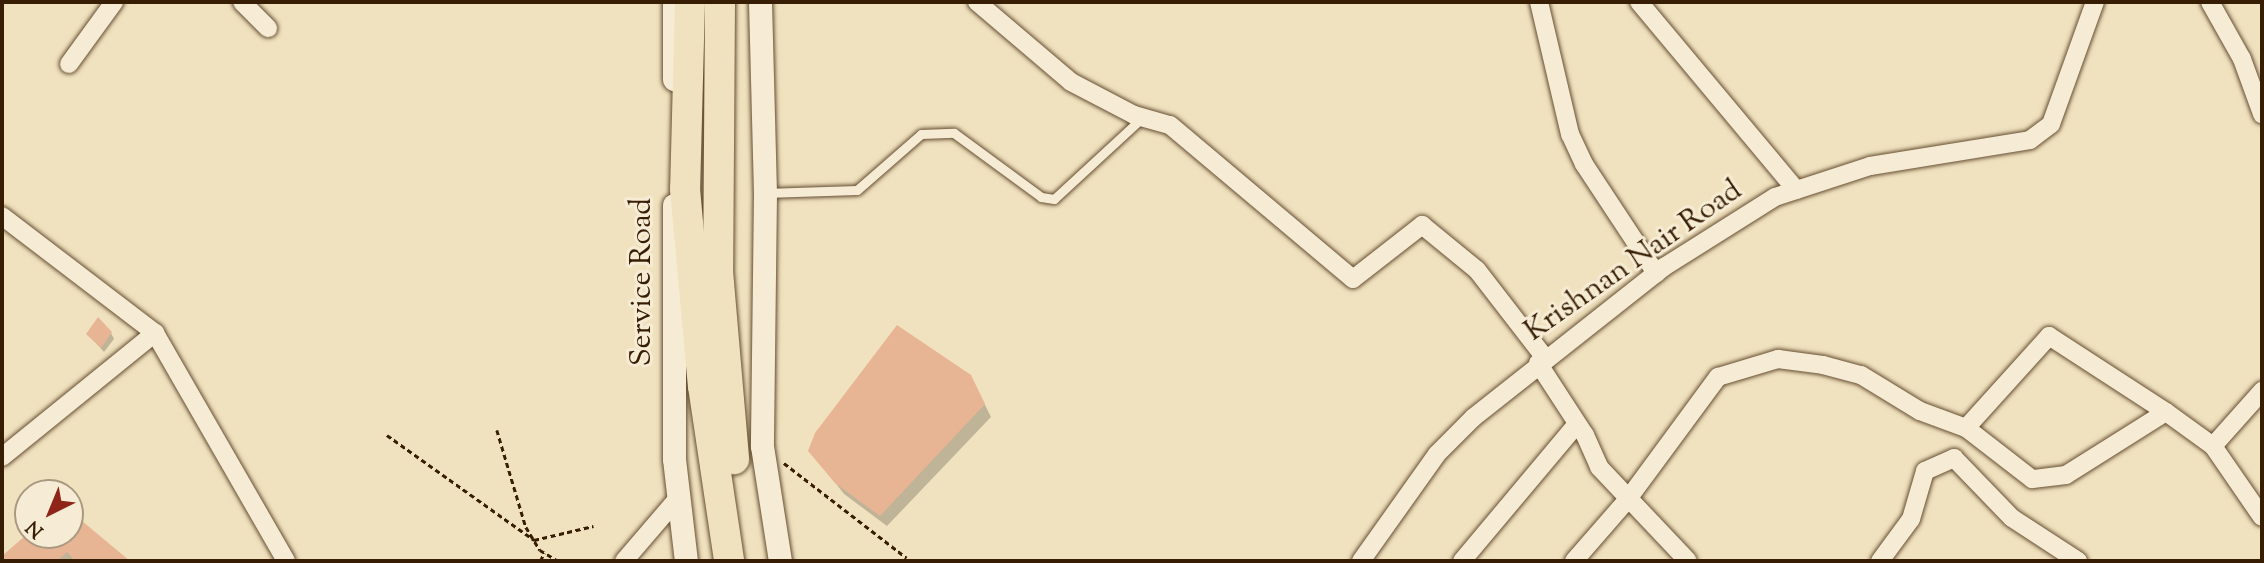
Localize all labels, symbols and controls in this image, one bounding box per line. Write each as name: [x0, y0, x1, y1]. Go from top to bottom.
street label: Krishnan Nair Road: [1518, 174, 1750, 350]
street label: Service Road: [625, 198, 661, 366]
north arrow: [14, 479, 84, 549]
text: N: [21, 513, 50, 543]

